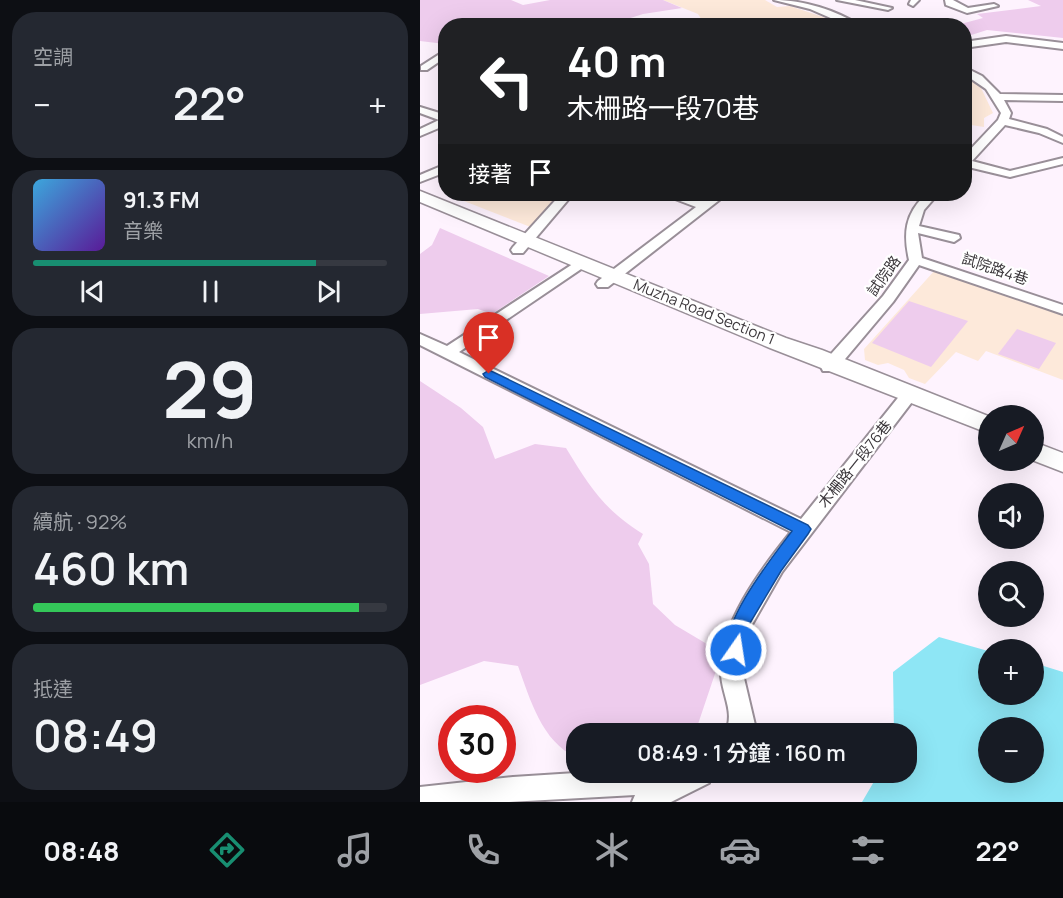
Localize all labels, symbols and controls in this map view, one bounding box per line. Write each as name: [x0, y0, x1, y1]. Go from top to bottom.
text: 40 m: [567, 32, 666, 90]
icon: left: [468, 42, 546, 120]
text: 空調: [33, 43, 73, 70]
text: 22°: [173, 72, 246, 134]
text: −: [33, 82, 51, 127]
text: +: [368, 82, 387, 127]
text: 木柵路一段70巷: [567, 89, 759, 126]
icon: arrive: [524, 156, 557, 189]
text: 接著: [468, 159, 512, 189]
text: 91.3 FM: [123, 185, 200, 215]
text: 音樂: [123, 217, 163, 244]
street label: 試院路4巷: [959, 247, 1031, 290]
street label: 試院路: [862, 251, 905, 300]
street label: Muzha Road Section 1: [630, 274, 778, 350]
icon: previous: [76, 275, 109, 308]
icon: pause: [194, 275, 227, 308]
icon: next: [312, 275, 345, 308]
pin: [463, 312, 514, 374]
icon: arrive: [472, 321, 505, 354]
text: 29: [163, 335, 257, 441]
north arrow: [978, 405, 1044, 471]
map controls: [978, 405, 1044, 783]
street label: 木柵路一段76巷: [813, 416, 896, 512]
text: km/h: [187, 427, 233, 454]
button: sound: [978, 483, 1044, 549]
text: 續航 · 92%: [33, 508, 127, 535]
text: 460 km: [33, 537, 189, 599]
button: search: [978, 561, 1044, 627]
position arrow: [704, 618, 768, 682]
button: +: [978, 639, 1044, 705]
text: 抵達: [33, 675, 73, 702]
text: 08:49: [33, 704, 158, 766]
speed limit sign: 30: [438, 705, 516, 783]
button: −: [978, 717, 1044, 783]
text: 08:49 · 1 分鐘 · 160 m: [637, 738, 846, 768]
icon: directions: [206, 829, 248, 871]
icon: music: [334, 829, 376, 871]
icon: phone: [462, 829, 504, 871]
icon: climate: [591, 829, 633, 871]
icon: car: [719, 829, 761, 871]
icon: filters: [847, 829, 889, 871]
text: 08:48: [43, 832, 120, 869]
text: 22°: [976, 832, 1020, 869]

